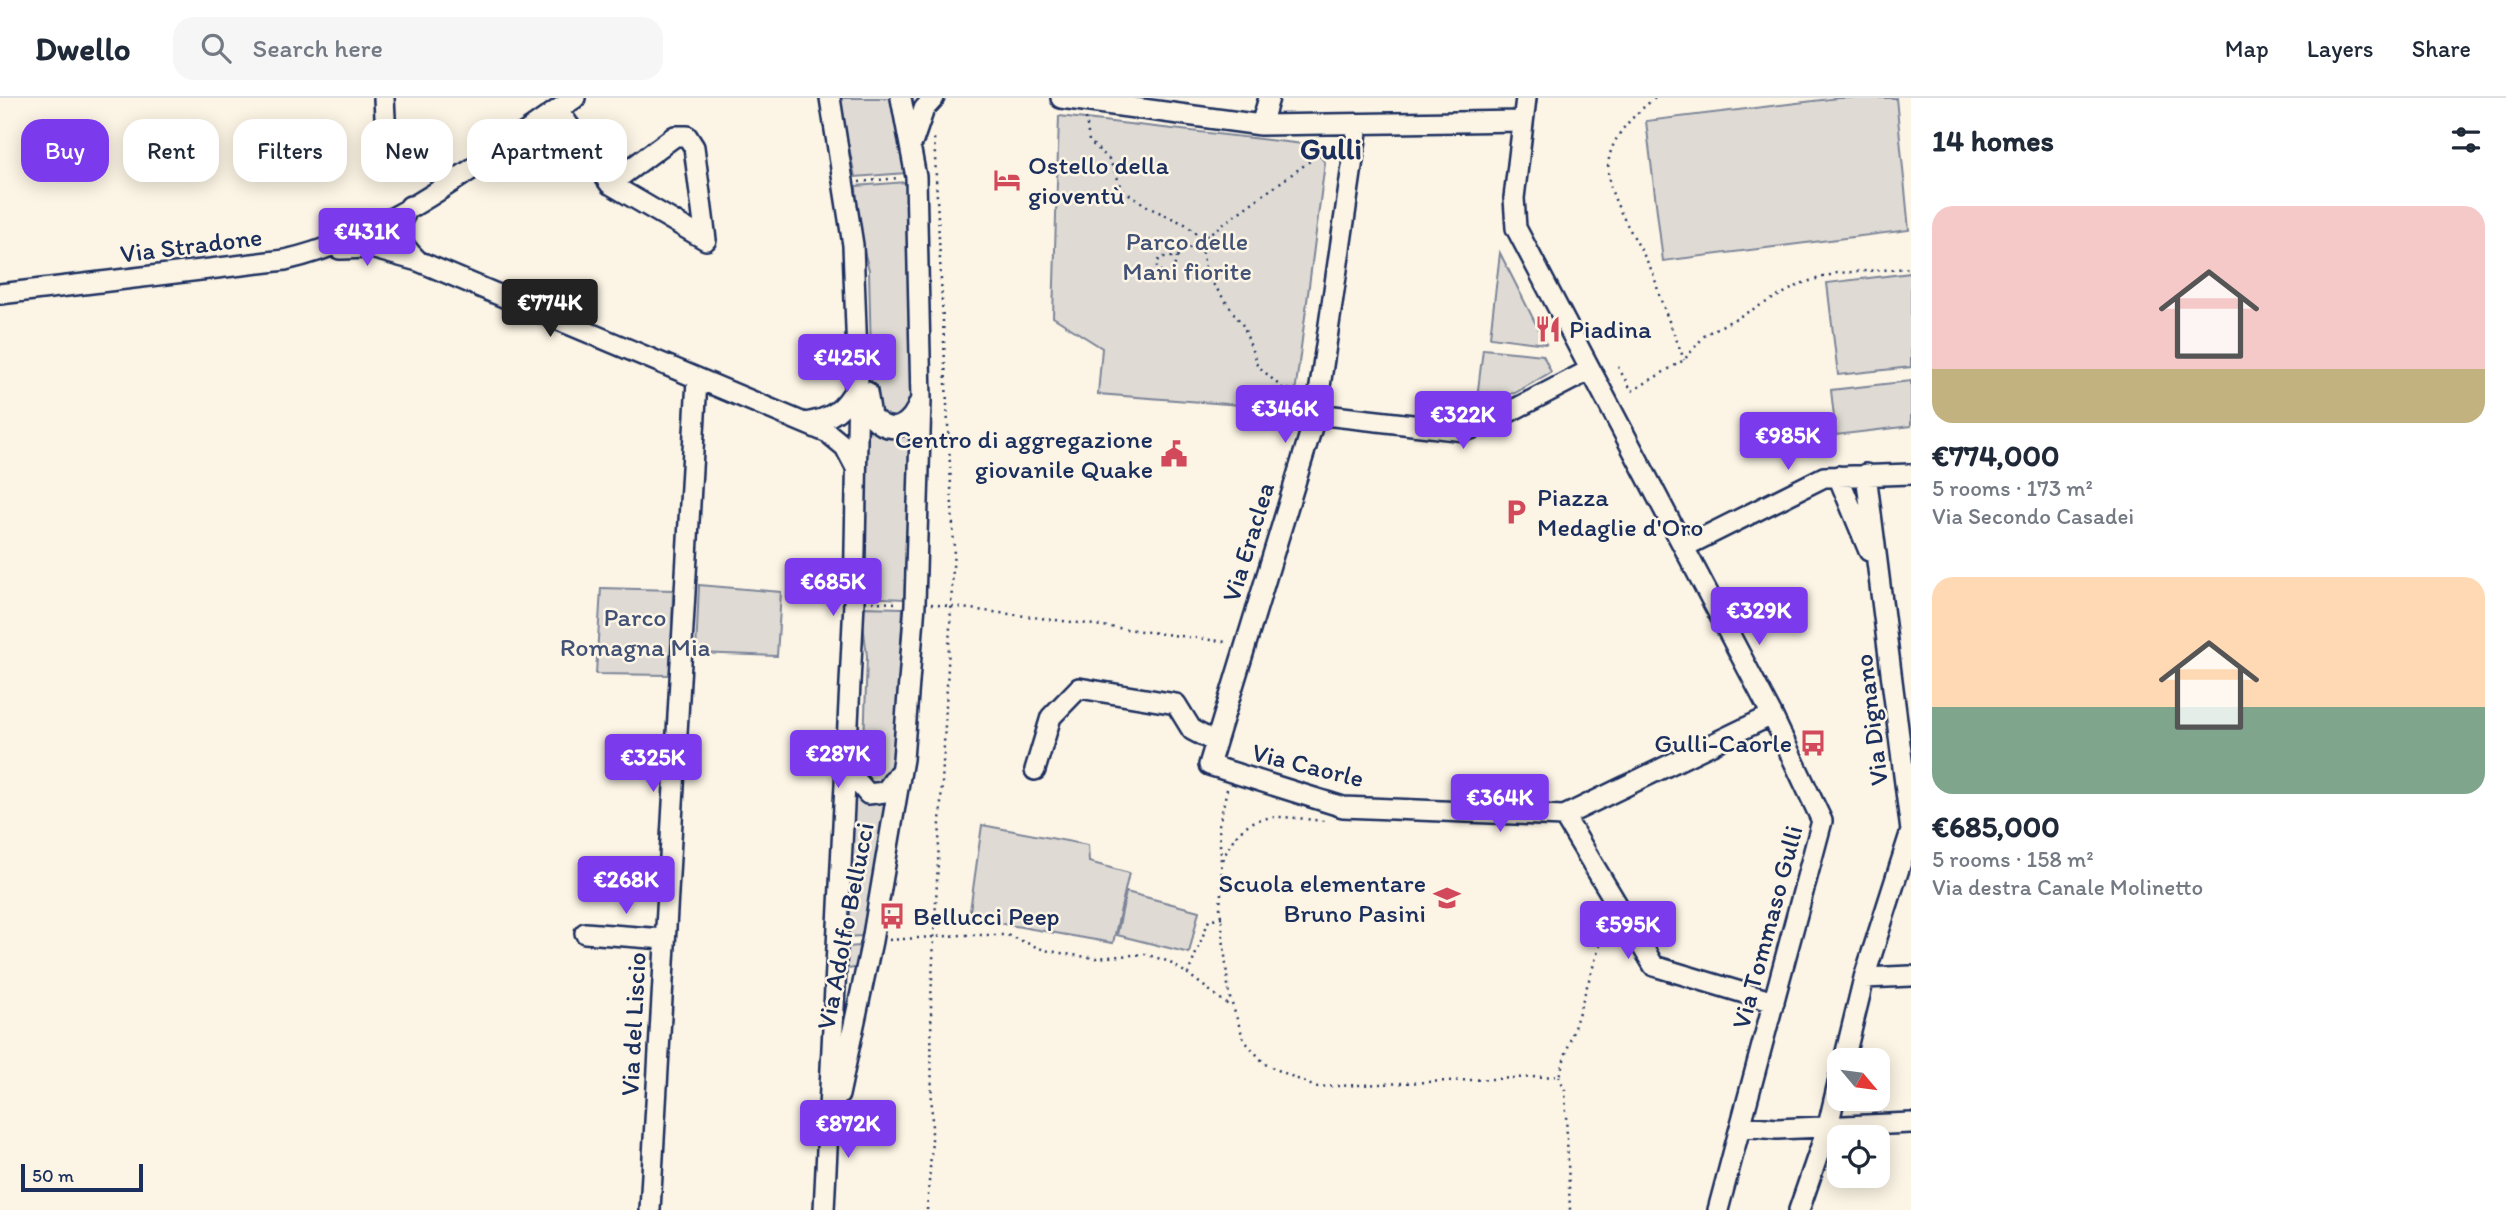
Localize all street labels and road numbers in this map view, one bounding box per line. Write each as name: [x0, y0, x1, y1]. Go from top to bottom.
street label: Via Stradone: [118, 220, 264, 270]
street label: Via Eraclea: [1215, 478, 1281, 606]
street label: Via Dignano: [1847, 652, 1895, 788]
street label: Via Caorle: [1249, 736, 1367, 794]
street label: Via Adolfo Bellucci: [809, 820, 881, 1032]
street label: Via Tommaso Gulli: [1724, 822, 1810, 1032]
street label: Via del Liscio: [613, 951, 653, 1097]

